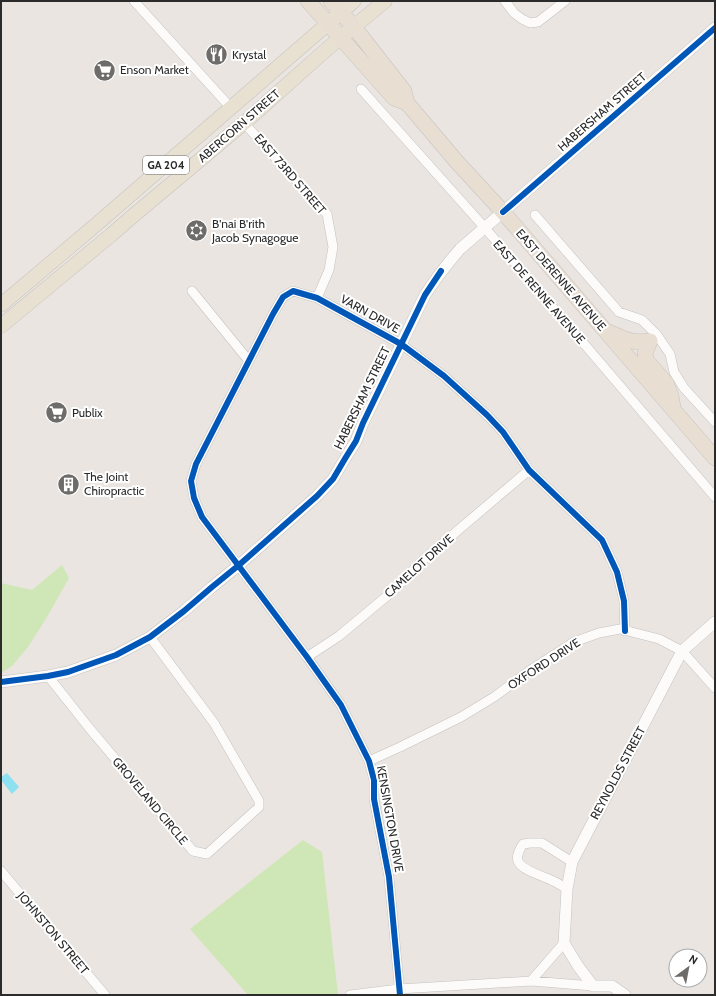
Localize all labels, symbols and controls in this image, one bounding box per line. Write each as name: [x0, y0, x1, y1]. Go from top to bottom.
restaurant icon: Krystal: [204, 42, 230, 68]
place label: Krystal: [232, 47, 266, 62]
supermarket icon: Enson Market: [91, 57, 117, 83]
place label: Enson Market: [120, 62, 189, 77]
street label: HABERSHAM STREET: [554, 69, 650, 154]
street label: ABERCORN STREET: [195, 86, 283, 165]
street label: EAST 73RD STREET: [251, 130, 330, 217]
road number: GA 204: [143, 156, 189, 174]
place label: B'nai B'rith Jacob Synagogue: [211, 216, 298, 245]
synagogue icon: B'nai B'rith Jacob Synagogue: [183, 218, 209, 244]
street label: EAST DERENNE AVENUE: [513, 226, 610, 334]
street label: EAST DE RENNE AVENUE: [490, 237, 589, 347]
street label: VARN DRIVE: [338, 291, 403, 336]
street label: HABERSHAM STREET: [330, 343, 393, 452]
supermarket icon: Publix: [43, 400, 69, 426]
place label: Publix: [72, 405, 103, 420]
place label: The Joint Chiropractic: [84, 469, 145, 498]
building icon: The Joint Chiropractic: [56, 471, 82, 497]
street label: CAMELOT DRIVE: [381, 530, 457, 601]
street label: OXFORD DRIVE: [505, 634, 583, 693]
street label: REYNOLDS STREET: [587, 723, 649, 822]
street label: GROVELAND CIRCLE: [109, 754, 192, 848]
street label: KENSINGTON DRIVE: [374, 764, 407, 874]
street label: JOHNSTON STREET: [14, 888, 93, 977]
north arrow: [668, 948, 708, 988]
text: N: [686, 952, 700, 968]

